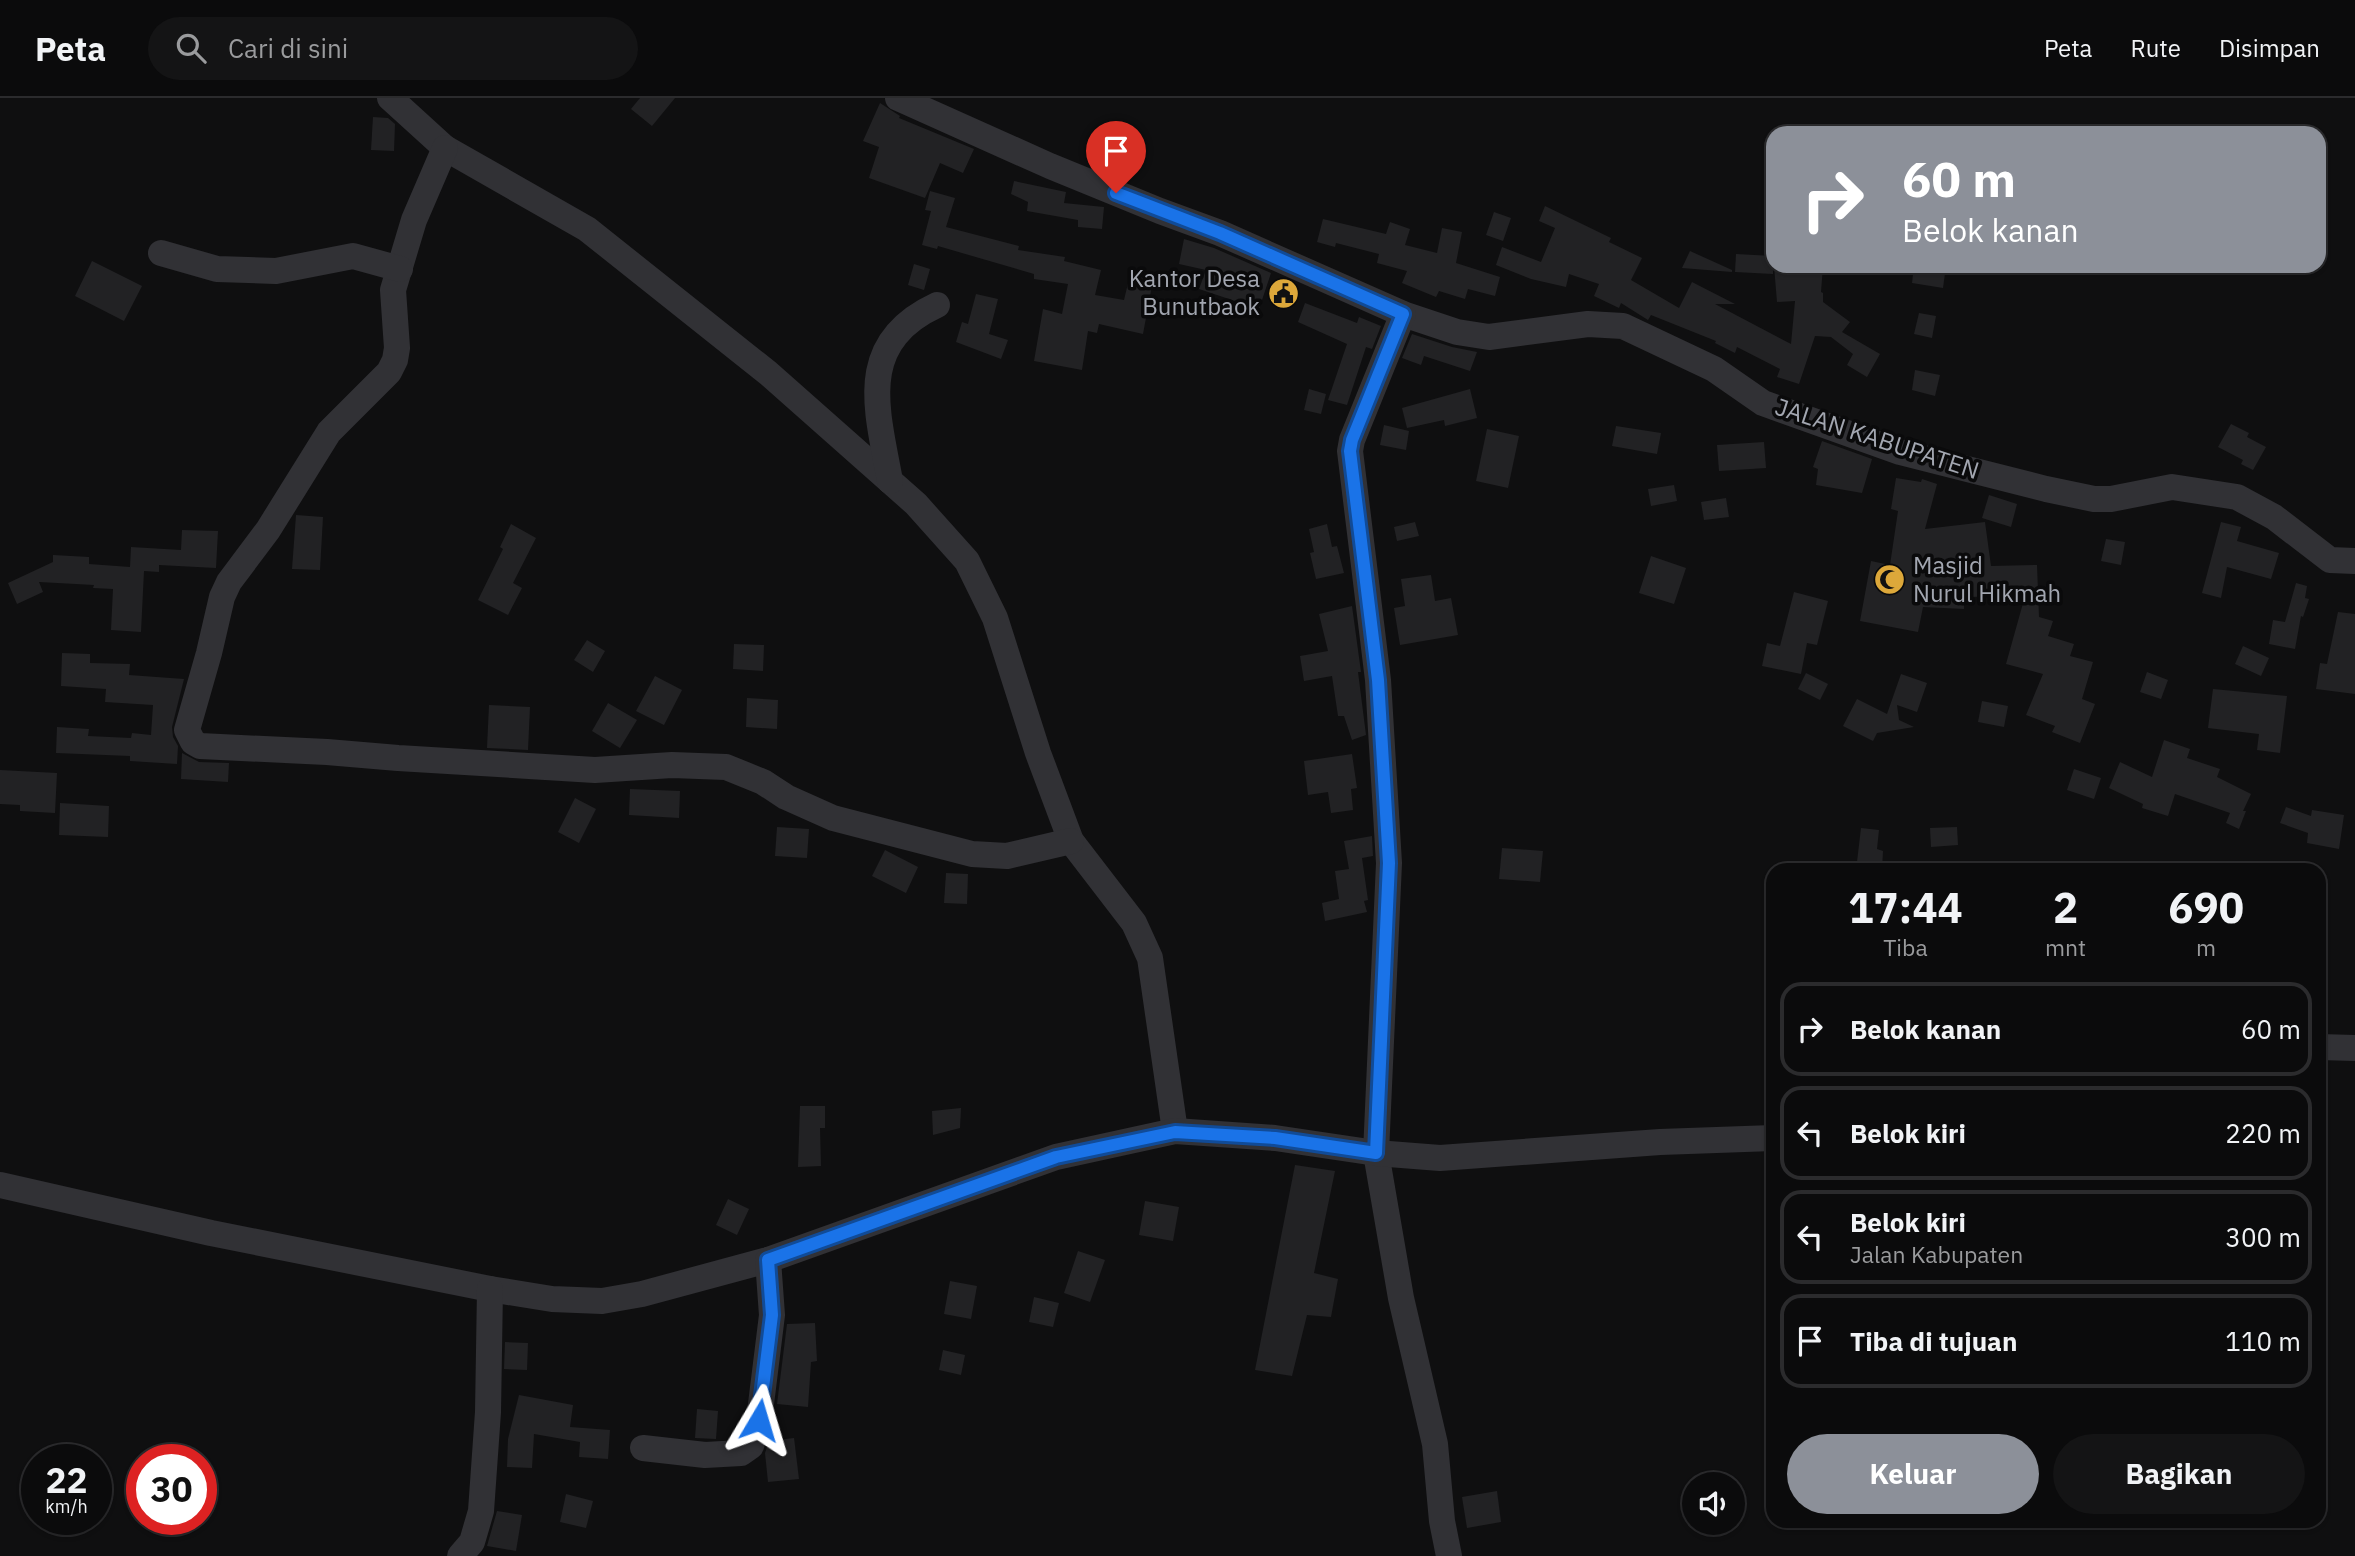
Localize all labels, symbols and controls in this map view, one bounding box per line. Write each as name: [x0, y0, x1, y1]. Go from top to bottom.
search box: [148, 17, 638, 80]
text: Peta: [35, 27, 106, 70]
icon: search: [172, 29, 210, 67]
text: Cari di sini: [228, 31, 348, 65]
text: Peta: [2044, 32, 2092, 64]
text: Rute: [2130, 32, 2181, 64]
text: Disimpan: [2219, 32, 2320, 64]
pin: [1086, 121, 1146, 193]
icon: arrive: [1097, 132, 1135, 170]
text: 60 m: [1902, 147, 2016, 210]
icon: right: [1787, 154, 1878, 245]
text: Belok kanan: [1902, 209, 2079, 251]
place label: Kantor Desa Bunutbaok: [1129, 262, 1260, 322]
public building icon: Kantor Desa Bunutbaok: [1266, 276, 1300, 310]
street label: JALAN KABUPATEN: [1771, 390, 1983, 486]
place label: Masjid Nurul Hikmah: [1913, 549, 2061, 609]
mosque icon: Masjid Nurul Hikmah: [1873, 563, 1907, 597]
text: 17:44: [1848, 880, 1963, 935]
text: 2: [2053, 880, 2078, 935]
text: 690: [2168, 880, 2244, 935]
text: Tiba: [1883, 932, 1928, 962]
text: mnt: [2045, 932, 2086, 962]
text: m: [2196, 932, 2216, 962]
icon: right: [1791, 1010, 1829, 1048]
text: Belok kanan: [1850, 1012, 2001, 1046]
text: 60 m: [2241, 1012, 2301, 1046]
icon: left: [1791, 1114, 1829, 1152]
text: Belok kiri: [1850, 1116, 1966, 1150]
text: 220 m: [2225, 1116, 2301, 1150]
text: Belok kiri: [1850, 1205, 1966, 1239]
icon: left: [1791, 1218, 1829, 1256]
text: 300 m: [2225, 1220, 2301, 1254]
text: Jalan Kabupaten: [1850, 1239, 2023, 1269]
icon: arrive: [1791, 1322, 1829, 1360]
text: Tiba di tujuan: [1850, 1324, 2017, 1358]
text: 110 m: [2225, 1324, 2301, 1358]
position arrow: [722, 1383, 796, 1457]
button: Keluar: [1787, 1434, 2039, 1514]
button: Bagikan: [2053, 1434, 2305, 1514]
speed limit sign: 30: [126, 1444, 217, 1535]
text: 22: [45, 1457, 88, 1503]
map controls: [1682, 1472, 1745, 1535]
button: sound: [1682, 1472, 1745, 1535]
text: km/h: [45, 1495, 88, 1518]

